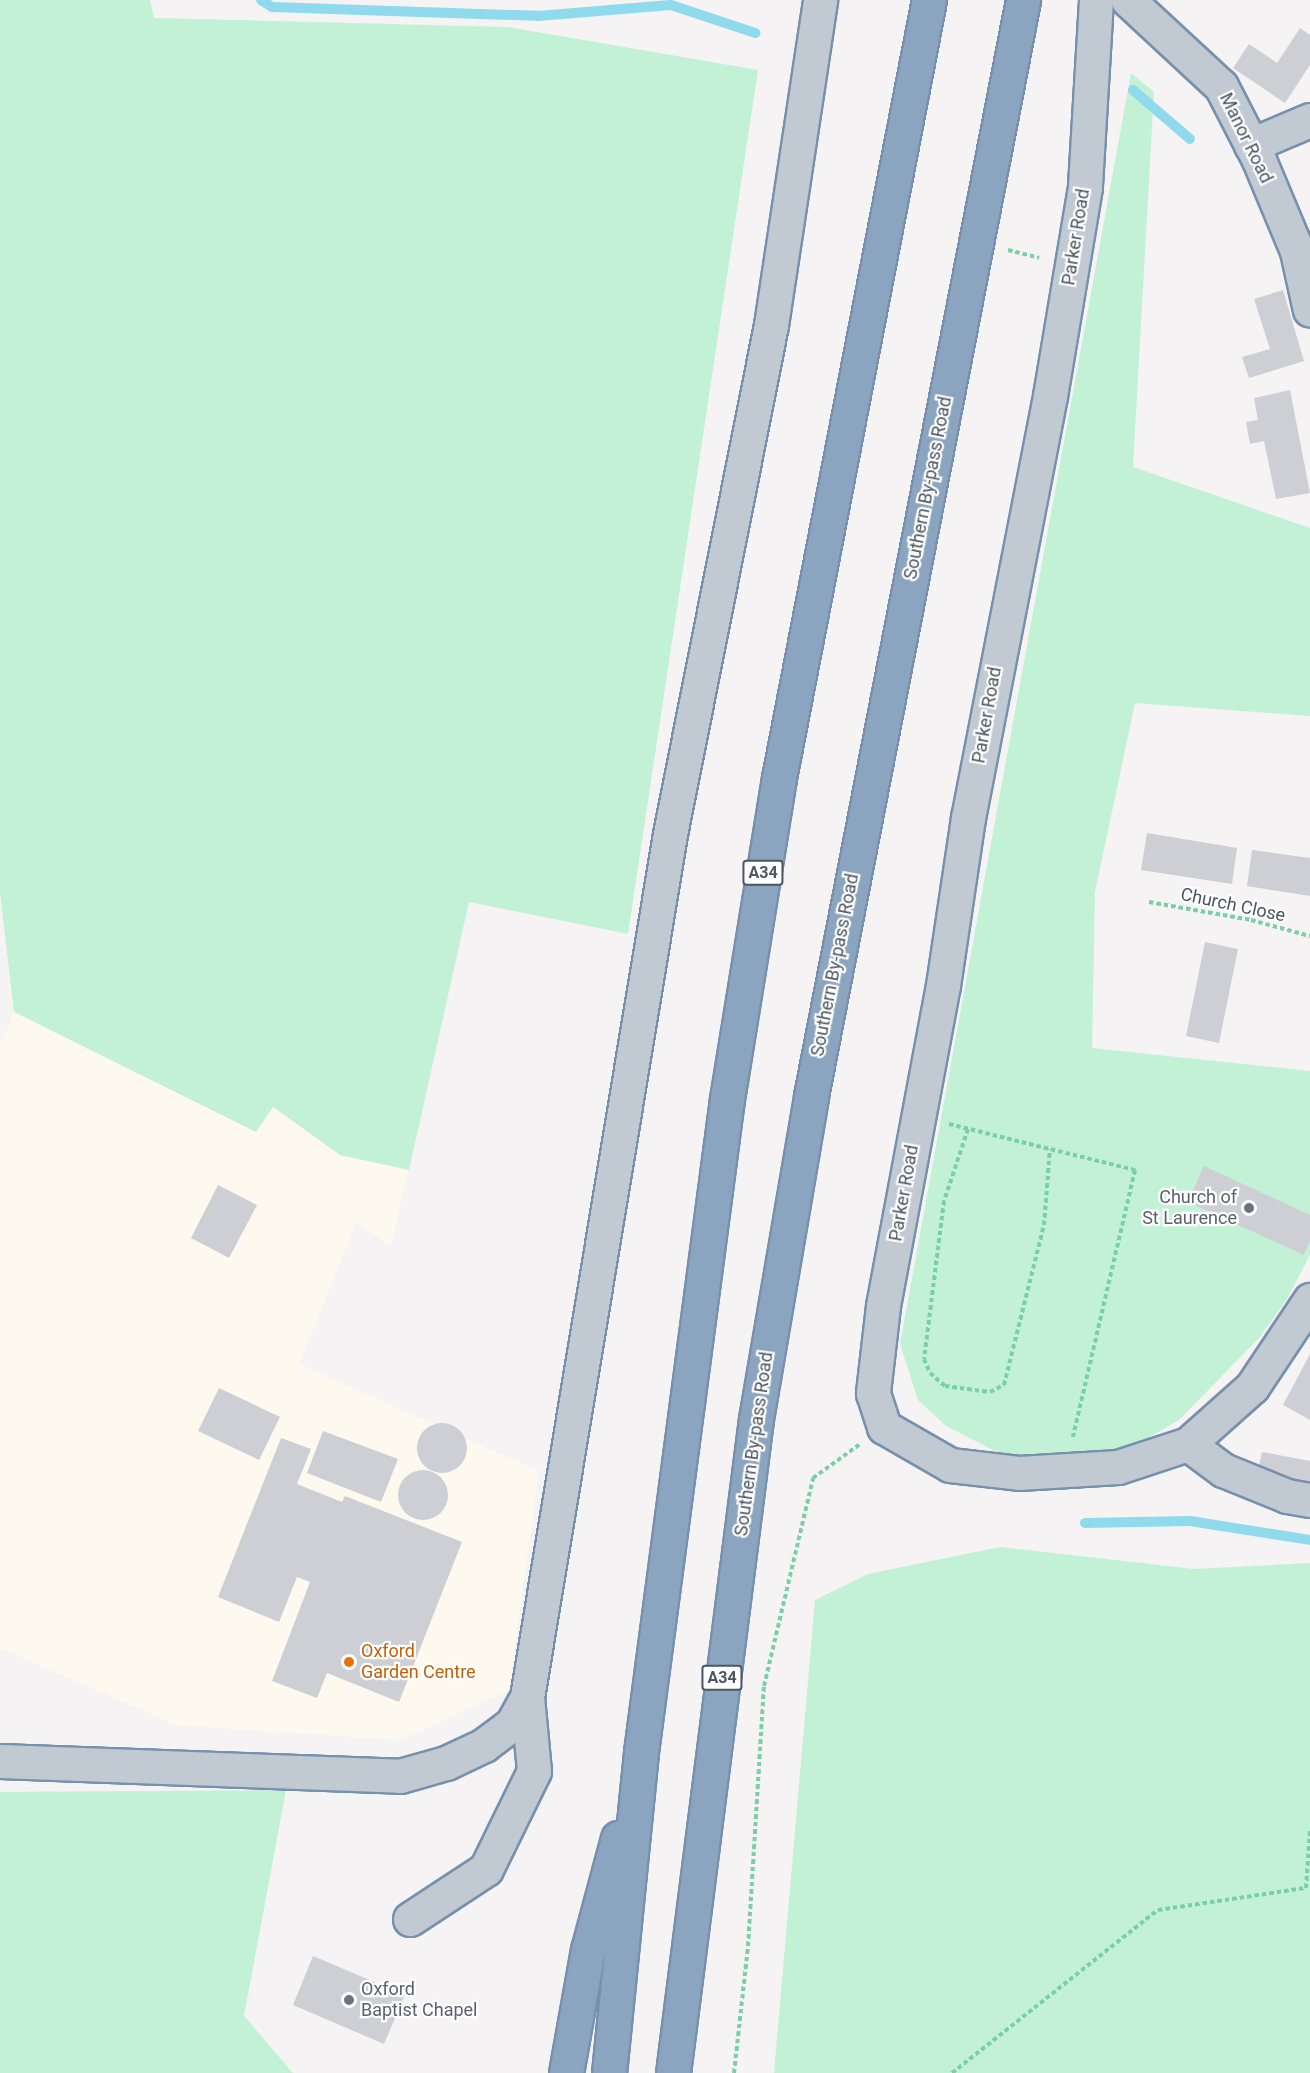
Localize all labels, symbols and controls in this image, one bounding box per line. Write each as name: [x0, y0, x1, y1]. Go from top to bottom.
street label: Manor Road: [1215, 89, 1277, 187]
street label: Parker Road: [1058, 187, 1094, 287]
street label: Southern By-pass Road: [900, 395, 956, 581]
street label: Parker Road: [968, 665, 1006, 765]
road number: A34: [742, 860, 784, 886]
street label: Southern By-pass Road: [807, 872, 863, 1058]
street label: Church Close: [1179, 883, 1287, 927]
street label: Parker Road: [885, 1143, 923, 1243]
place label: Church of St Laurence: [1142, 1187, 1237, 1230]
marker: Church of St Laurence: [1242, 1201, 1256, 1215]
street label: Southern By-pass Road: [730, 1351, 778, 1537]
place label: Oxford Garden Centre: [361, 1641, 476, 1684]
marker: Oxford Garden Centre: [342, 1655, 356, 1669]
road number: A34: [701, 1665, 743, 1691]
place label: Oxford Baptist Chapel: [361, 1979, 477, 2022]
marker: Oxford Baptist Chapel: [342, 1993, 356, 2007]

